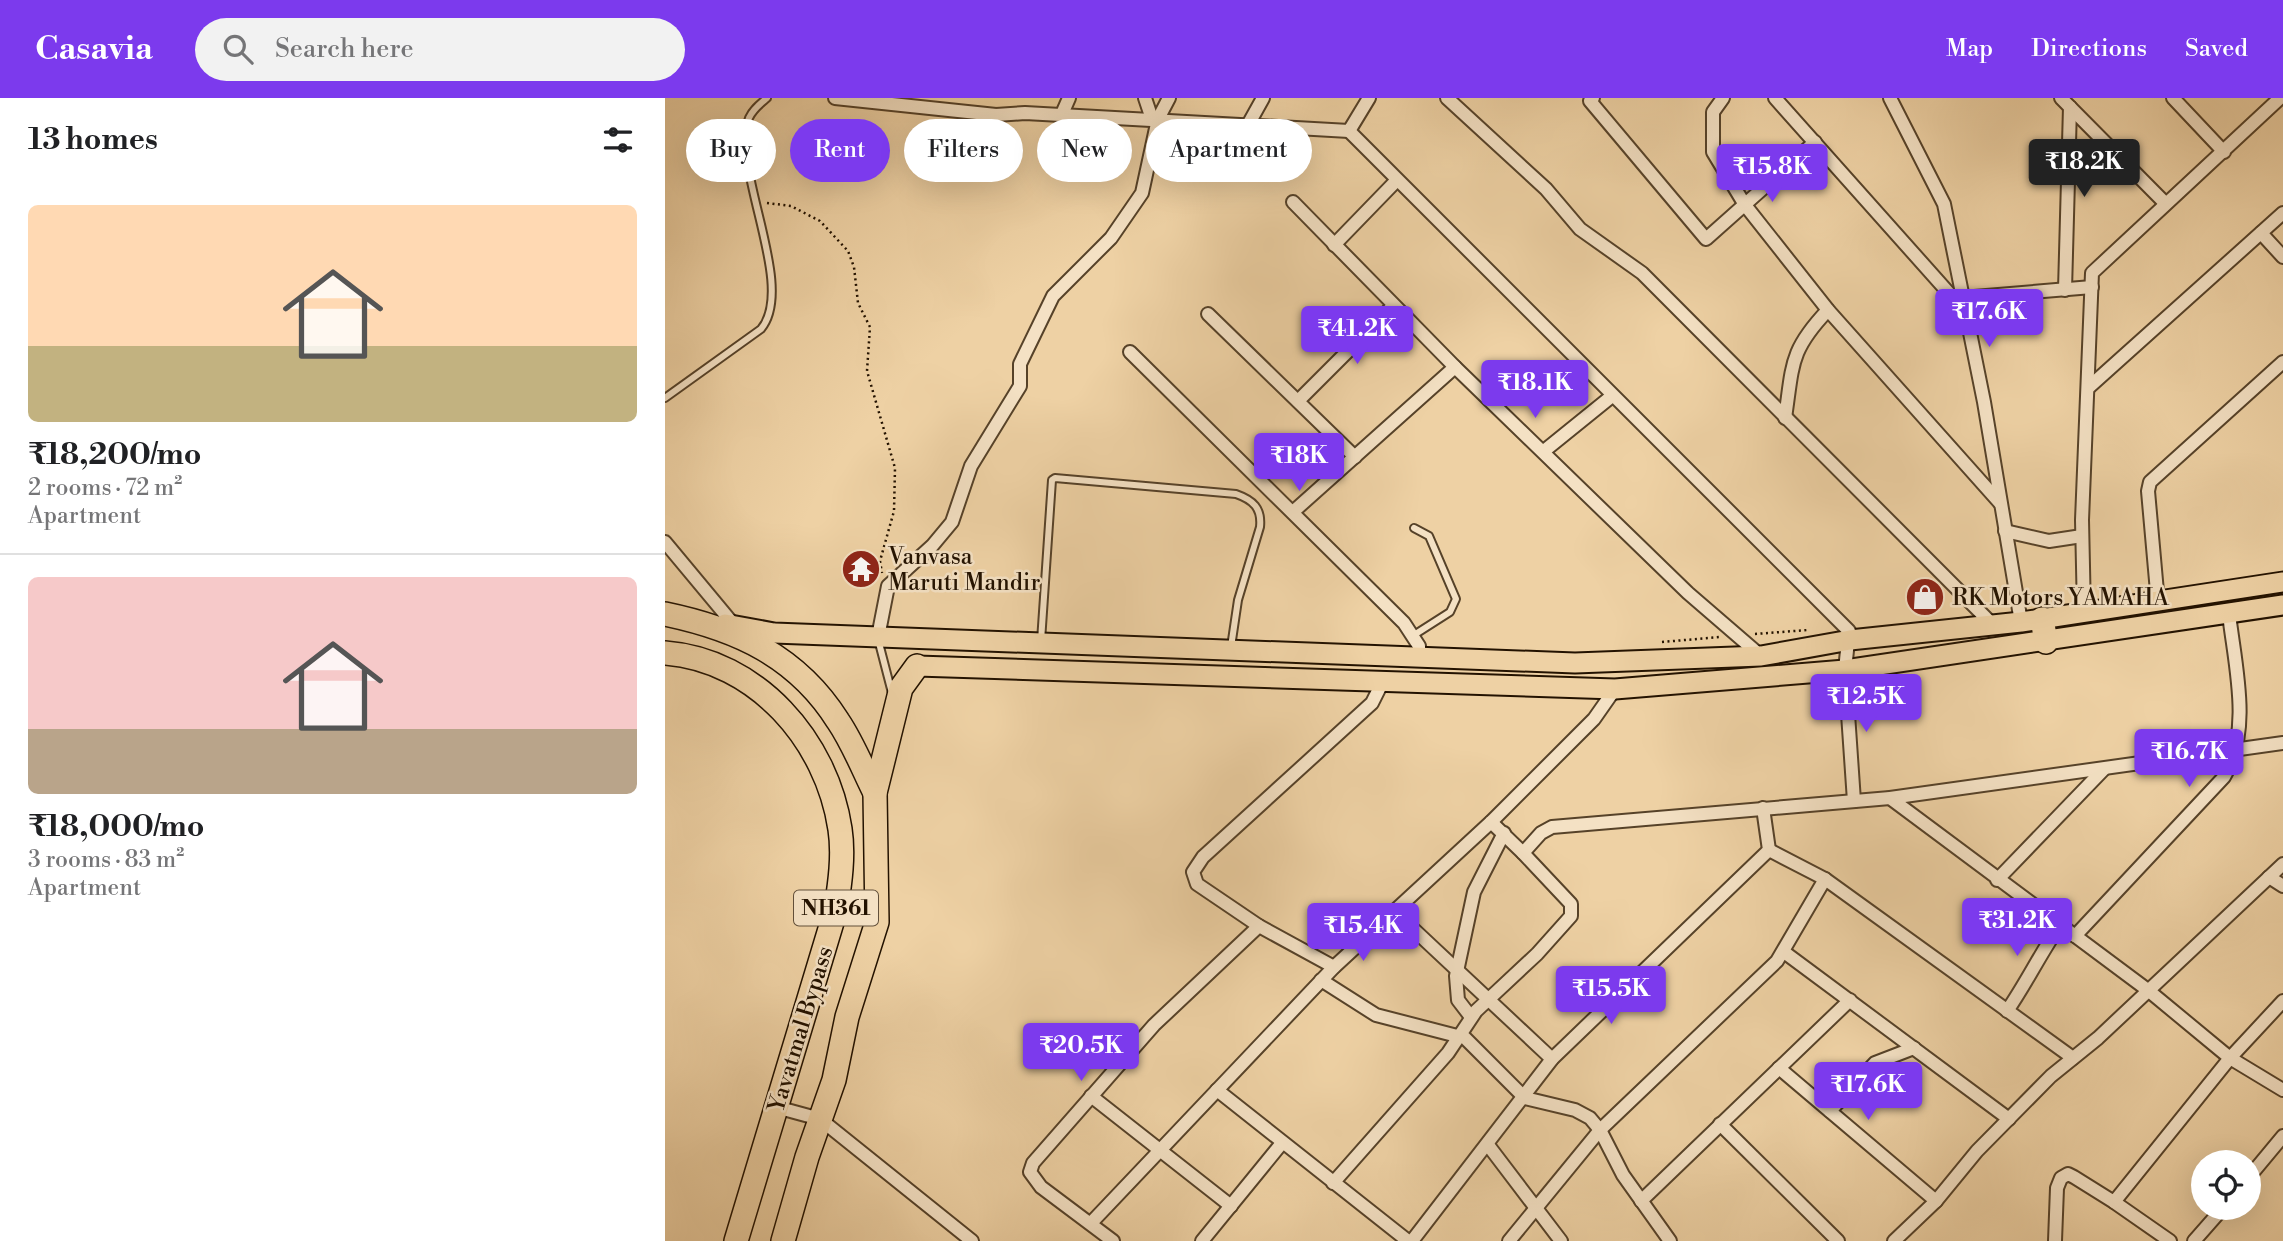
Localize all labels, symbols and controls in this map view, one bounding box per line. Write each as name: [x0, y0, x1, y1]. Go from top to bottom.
search box: [195, 18, 685, 81]
text: Casavia: [35, 29, 153, 70]
icon: search: [219, 30, 257, 68]
text: Search here: [275, 33, 414, 65]
text: Map: [1946, 34, 1993, 64]
text: Directions: [2031, 34, 2147, 64]
text: Saved: [2185, 34, 2248, 64]
chip: Buy: [686, 119, 776, 182]
chip: Rent: [790, 119, 890, 182]
chip: Filters: [904, 119, 1023, 182]
chip: New: [1037, 119, 1132, 182]
chip: Apartment: [1146, 119, 1312, 182]
text: 13 homes: [28, 121, 158, 159]
icon: filters: [599, 121, 637, 159]
pin: ₹18.2K: [2027, 140, 2141, 199]
pin: ₹15.8K: [1715, 144, 1829, 204]
text: ₹18.2K: [2045, 148, 2123, 176]
text: ₹15.8K: [1733, 153, 1811, 181]
icon: home: [270, 251, 396, 377]
pin: ₹17.6K: [1932, 289, 2046, 349]
text: ₹17.6K: [1951, 298, 2027, 326]
pin: ₹41.2K: [1300, 306, 1414, 366]
text: ₹41.2K: [1317, 315, 1397, 343]
pin: ₹18.1K: [1478, 360, 1592, 420]
text: ₹18.1K: [1497, 369, 1573, 397]
pin: ₹18K: [1258, 434, 1340, 493]
text: ₹18,200/mo: [28, 436, 201, 474]
text: ₹18K: [1270, 442, 1328, 470]
text: 2 rooms · 72 m²: [28, 474, 182, 502]
text: Apartment: [28, 502, 141, 530]
place label: Vanvasa Maruti Mandir: [887, 543, 1040, 597]
temple icon: Vanvasa Maruti Mandir: [840, 548, 882, 590]
shop icon: RK Motors YAMAHA: [1904, 576, 1946, 618]
place label: RK Motors YAMAHA: [1952, 584, 2170, 612]
icon: home: [270, 623, 396, 749]
pin: ₹12.5K: [1809, 674, 1923, 734]
text: ₹12.5K: [1827, 683, 1905, 711]
pin: ₹16.7K: [2132, 730, 2246, 789]
text: ₹16.7K: [2150, 738, 2228, 766]
text: ₹18,000/mo: [28, 808, 205, 846]
text: 3 rooms · 83 m²: [28, 846, 184, 874]
text: Apartment: [28, 874, 141, 902]
road number: NH361: [794, 890, 878, 926]
pin: ₹31.2K: [1960, 898, 2074, 958]
pin: ₹15.4K: [1306, 904, 1420, 963]
text: ₹31.2K: [1978, 907, 2056, 935]
text: ₹15.4K: [1323, 912, 1403, 940]
street label: Yavatmal Bypass: [762, 943, 839, 1116]
pin: ₹15.5K: [1554, 967, 1668, 1026]
text: ₹15.5K: [1572, 975, 1650, 1003]
pin: ₹20.5K: [1024, 1024, 1138, 1083]
text: ₹20.5K: [1039, 1032, 1123, 1060]
pin: ₹17.6K: [1811, 1062, 1925, 1122]
text: ₹17.6K: [1830, 1071, 1906, 1099]
map controls: [2191, 1150, 2261, 1220]
button: locate: [2191, 1150, 2261, 1220]

